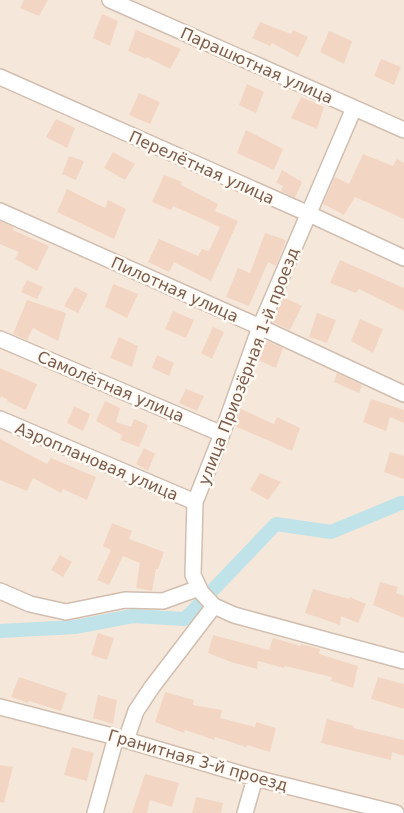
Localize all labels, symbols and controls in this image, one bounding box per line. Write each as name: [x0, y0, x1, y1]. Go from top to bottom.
street label: Парашютная улица: [178, 23, 336, 108]
street label: Перелётная улица: [126, 127, 277, 208]
street label: улица Приозёрная 1-й проезд: [194, 245, 303, 488]
street label: Пилотная улица: [108, 253, 241, 326]
street label: Самолётная улица: [34, 347, 187, 426]
street label: Аэроплановая улица: [12, 418, 181, 504]
street label: Гранитная 3-й проезд: [106, 726, 290, 795]

